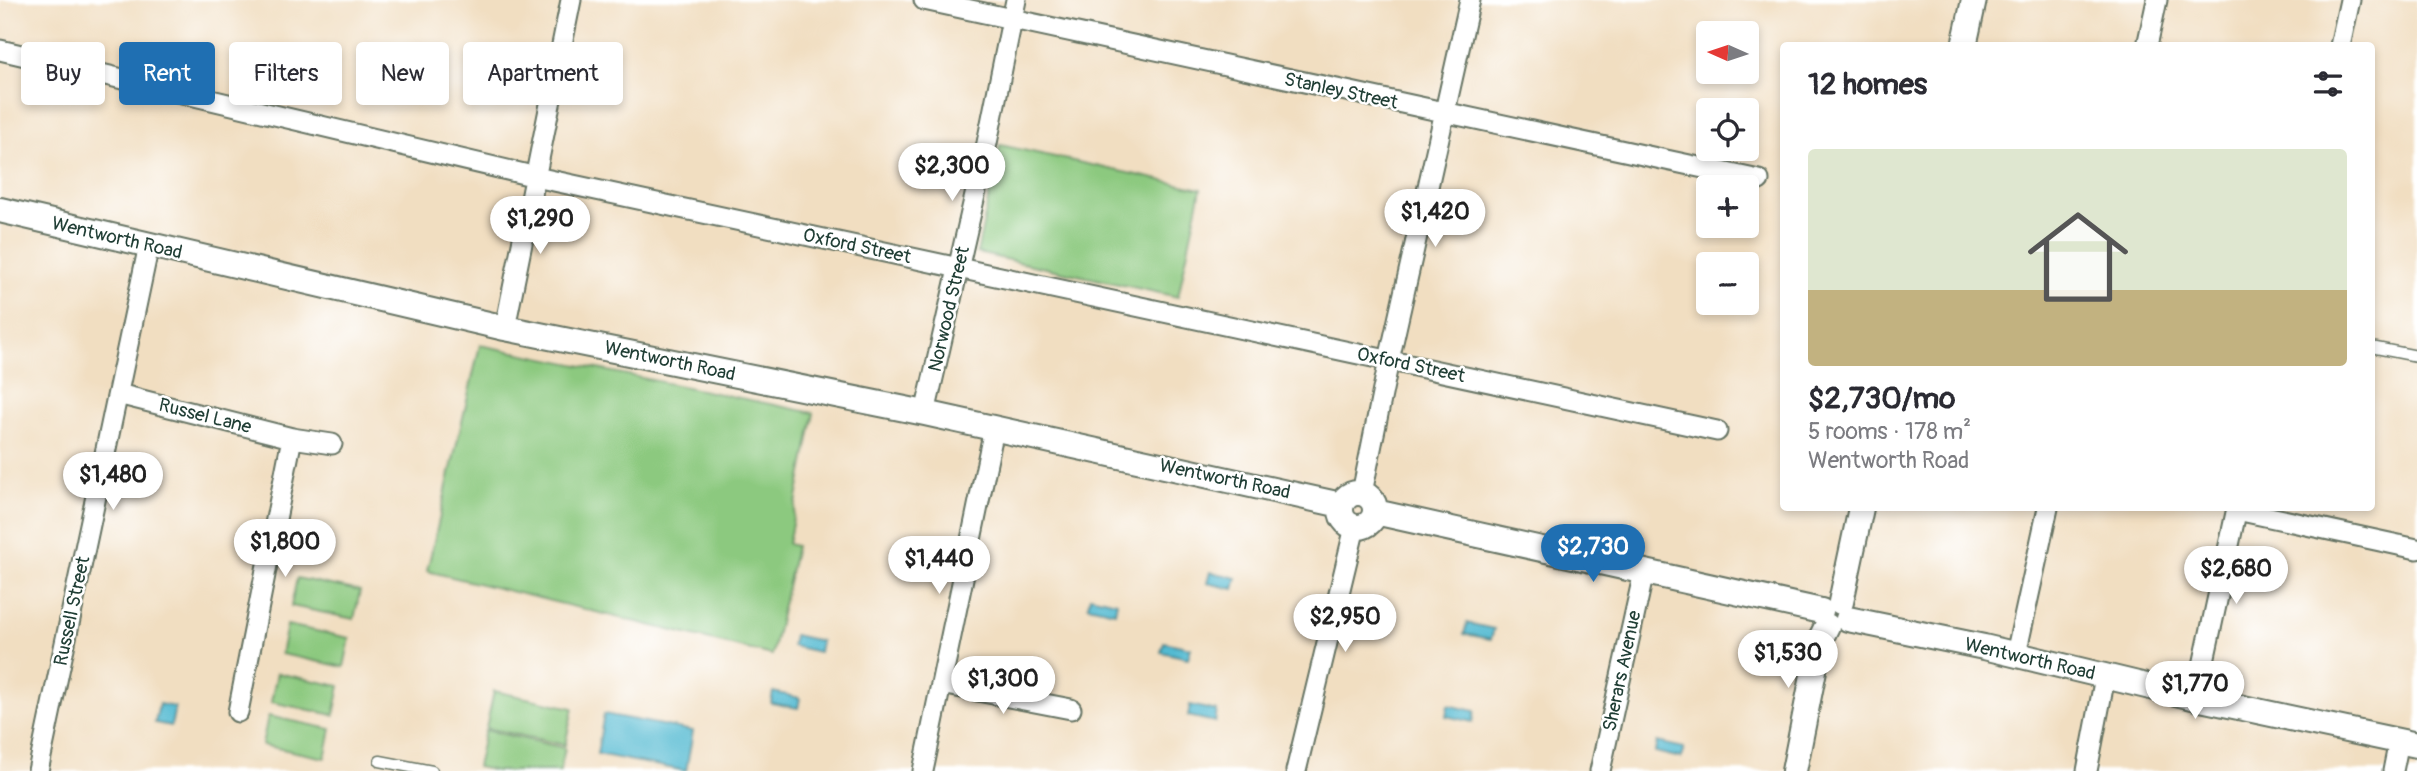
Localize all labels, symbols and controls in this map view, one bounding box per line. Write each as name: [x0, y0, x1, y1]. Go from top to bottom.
north arrow: [1696, 21, 1759, 84]
map controls: [1696, 21, 1759, 315]
chip: Buy: [21, 42, 105, 105]
chip: Rent: [119, 42, 215, 105]
chip: Filters: [229, 42, 342, 105]
chip: New: [356, 42, 449, 105]
chip: Apartment: [463, 42, 623, 105]
icon: filters: [2309, 65, 2347, 103]
text: 12 homes: [1808, 66, 1927, 103]
street label: Stanley Street: [1282, 67, 1400, 115]
button: locate: [1696, 98, 1759, 161]
pin: $2,300: [895, 144, 1009, 203]
text: $2,300: [914, 151, 990, 180]
button: +: [1696, 175, 1759, 238]
pin: $1,420: [1378, 190, 1492, 249]
icon: home: [2015, 194, 2141, 320]
pin: $1,290: [483, 196, 597, 256]
text: $1,420: [1400, 197, 1470, 226]
text: $1,290: [506, 204, 574, 233]
street label: Wentworth Road: [49, 211, 185, 265]
street label: Oxford Street: [801, 223, 913, 269]
street label: Norwood Street: [923, 244, 975, 374]
button: −: [1696, 252, 1759, 315]
street label: Wentworth Road: [602, 335, 738, 387]
street label: Oxford Street: [1355, 342, 1467, 388]
text: $2,730/mo: [1808, 380, 1955, 417]
street label: Russel Lane: [156, 393, 254, 439]
text: 5 rooms · 178 m²: [1808, 417, 1971, 446]
text: Wentworth Road: [1808, 446, 1969, 475]
pin: $1,480: [56, 452, 170, 512]
street label: Wentworth Road: [1157, 453, 1293, 505]
text: $1,480: [79, 460, 147, 489]
pin: $1,800: [228, 520, 342, 579]
pin: $2,730: [1536, 524, 1650, 584]
text: $1,800: [250, 527, 320, 556]
text: $2,730: [1557, 532, 1629, 561]
pin: $1,440: [882, 536, 996, 596]
text: $1,440: [904, 544, 974, 573]
pin: $2,680: [2179, 546, 2293, 606]
street label: Russell Street: [49, 554, 95, 668]
text: $2,680: [2200, 554, 2272, 583]
pin: $2,950: [1288, 594, 1402, 654]
text: $2,950: [1309, 602, 1381, 631]
street label: Sherars Avenue: [1597, 608, 1647, 734]
pin: $1,530: [1731, 630, 1845, 690]
street label: Wentworth Road: [1962, 632, 2098, 686]
text: $1,530: [1754, 638, 1822, 667]
pin: $1,300: [946, 656, 1060, 716]
pin: $1,770: [2138, 662, 2252, 721]
text: $1,300: [967, 664, 1039, 693]
text: $1,770: [2161, 669, 2229, 698]

